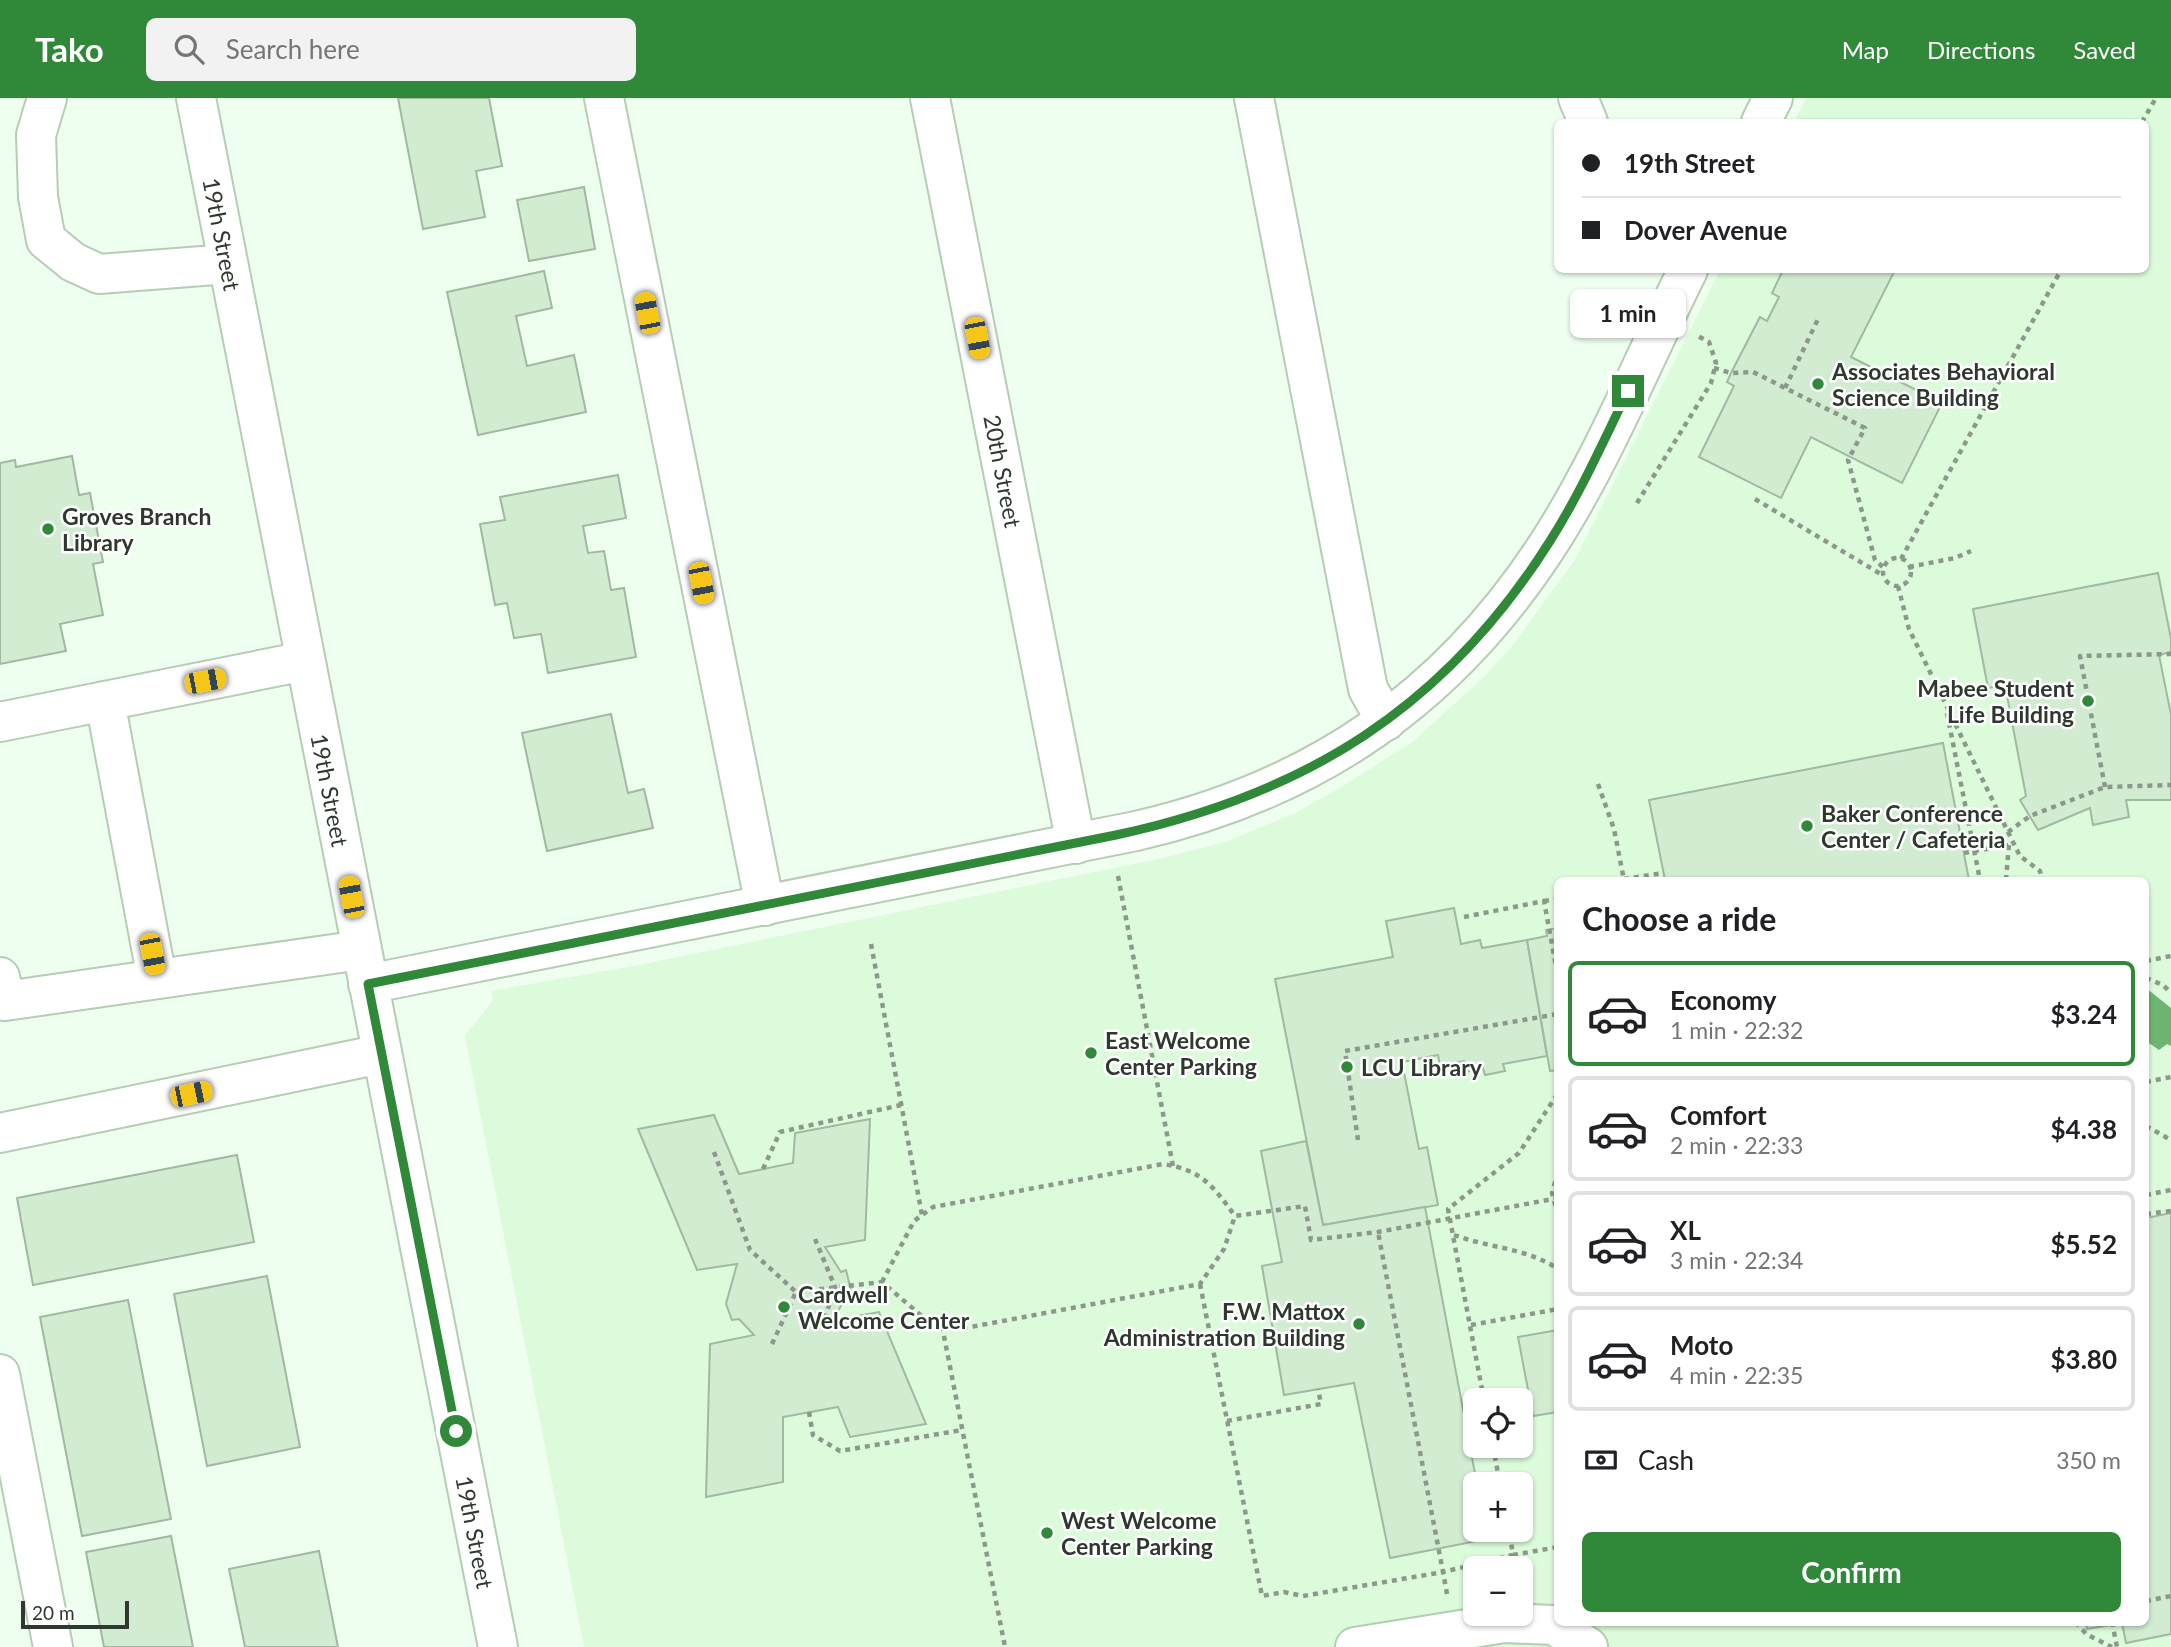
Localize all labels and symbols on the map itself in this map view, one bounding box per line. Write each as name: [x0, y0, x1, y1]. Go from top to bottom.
street label: 19th Street: [197, 175, 247, 293]
callout: 1 min: [1570, 289, 1686, 338]
car: [633, 290, 662, 336]
car: [963, 315, 992, 361]
place label: Associates Behavioral Science Building: [1831, 357, 2055, 411]
route end: [1612, 375, 1644, 407]
marker: Associates Behavioral Science Building: [1810, 376, 1826, 392]
street label: 20th Street: [978, 412, 1028, 530]
place label: Groves Branch Library: [62, 502, 211, 556]
marker: Groves Branch Library: [40, 521, 56, 537]
car: [687, 560, 716, 606]
car: [183, 667, 228, 695]
place label: Mabee Student Life Building: [1917, 674, 2074, 728]
marker: Mabee Student Life Building: [2080, 693, 2096, 709]
street label: 19th Street: [305, 731, 355, 849]
place label: Baker Conference Center / Cafeteria: [1821, 799, 2005, 853]
marker: Baker Conference Center / Cafeteria: [1799, 818, 1815, 834]
car: [337, 874, 366, 920]
car: [138, 931, 167, 977]
place label: East Welcome Center Parking: [1105, 1026, 1257, 1080]
marker: East Welcome Center Parking: [1083, 1045, 1099, 1061]
place label: LCU Library: [1361, 1053, 1483, 1081]
marker: LCU Library: [1339, 1059, 1355, 1075]
car: [169, 1079, 214, 1109]
place label: Cardwell Welcome Center: [798, 1280, 970, 1334]
place label: F.W. Mattox Administration Building: [1103, 1297, 1345, 1351]
marker: Cardwell Welcome Center: [776, 1299, 792, 1315]
marker: F.W. Mattox Administration Building: [1351, 1316, 1367, 1332]
route start: [440, 1415, 472, 1447]
street label: 19th Street: [450, 1473, 500, 1591]
place label: West Welcome Center Parking: [1061, 1506, 1217, 1560]
marker: West Welcome Center Parking: [1039, 1525, 1055, 1541]
scale bar: [21, 1598, 130, 1630]

